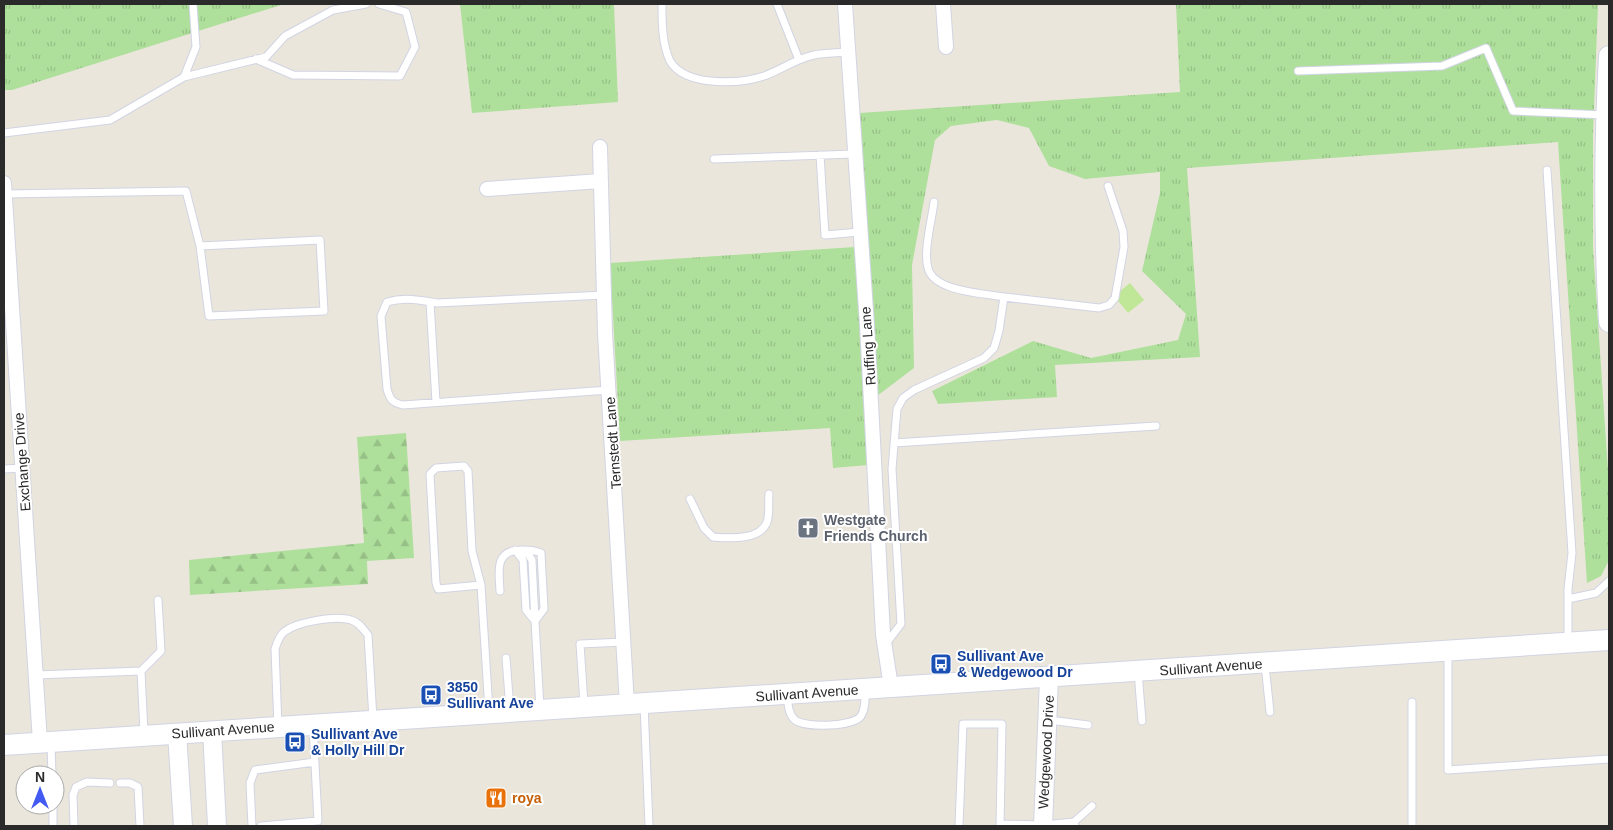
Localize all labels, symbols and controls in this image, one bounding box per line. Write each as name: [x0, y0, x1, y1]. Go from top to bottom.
street label: Ruffing Lane: [857, 306, 879, 386]
street label: Ternstedt Lane: [602, 396, 624, 490]
street label: Exchange Drive: [11, 412, 33, 512]
place label: Westgate Friends Church: [824, 512, 927, 544]
church icon: Westgate Friends Church: [796, 516, 820, 540]
place label: Sullivant Ave & Wedgewood Dr: [957, 648, 1073, 680]
bus stop icon: Sullivant Ave & Wedgewood Dr: [929, 652, 953, 676]
street label: Sullivant Avenue: [1159, 655, 1263, 679]
place label: 3850 Sullivant Ave: [447, 679, 534, 711]
street label: Sullivant Avenue: [755, 681, 859, 705]
bus stop icon: 3850 Sullivant Ave: [419, 683, 443, 707]
street label: Wedgewood Drive: [1035, 694, 1057, 809]
street label: Sullivant Avenue: [171, 718, 275, 742]
place label: Sullivant Ave & Holly Hill Dr: [311, 726, 405, 758]
bus stop icon: Sullivant Ave & Holly Hill Dr: [283, 730, 307, 754]
north arrow: [15, 765, 65, 815]
text: N: [35, 769, 45, 785]
restaurant icon: roya: [484, 786, 508, 810]
place label: roya: [512, 790, 542, 806]

